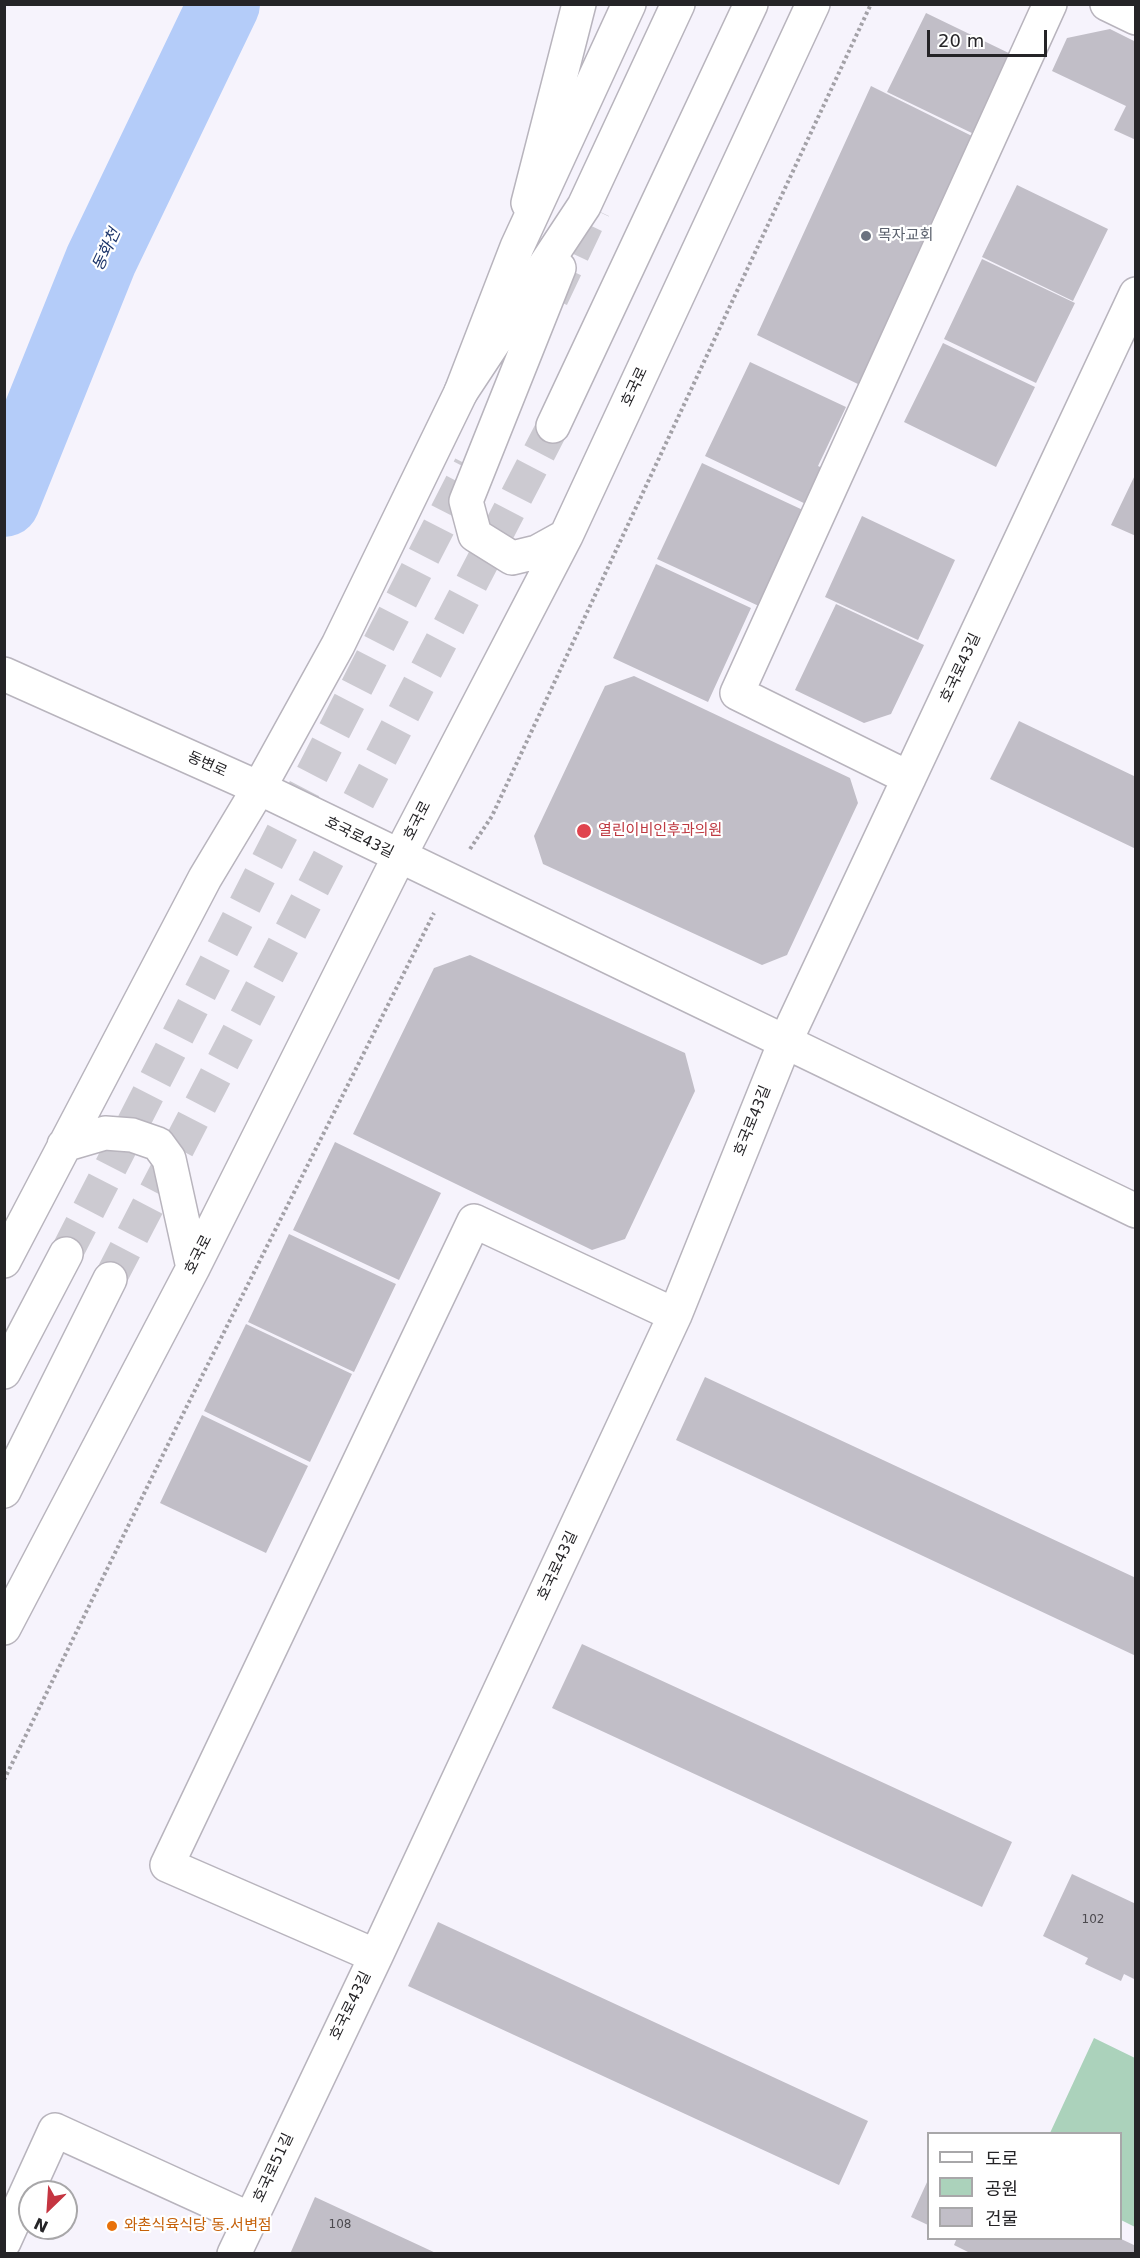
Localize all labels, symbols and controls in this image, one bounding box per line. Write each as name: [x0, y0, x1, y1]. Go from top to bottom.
scale bar: [930, 18, 1050, 56]
text: 20 m: [938, 30, 984, 51]
water label: 동화천: [89, 226, 125, 274]
place label: 목자교회: [878, 227, 933, 245]
marker: 목자교회: [859, 229, 873, 243]
street label: 호국로: [618, 364, 652, 410]
street label: 호국로43길: [937, 631, 985, 705]
street label: 동변로: [184, 748, 230, 782]
street label: 호국로: [401, 798, 435, 844]
street label: 호국로43길: [322, 814, 396, 862]
marker: 열린이비인후과의원: [575, 822, 593, 840]
place label: 열린이비인후과의원: [598, 822, 722, 840]
street label: 호국로43길: [731, 1083, 775, 1159]
street label: 호국로: [182, 1232, 216, 1278]
street label: 호국로43길: [534, 1529, 582, 1603]
house number: 102: [1082, 1913, 1104, 1927]
street label: 호국로43길: [327, 1969, 375, 2043]
street label: 호국로51길: [250, 2131, 298, 2205]
legend: [927, 2132, 1122, 2240]
text: 도로: [985, 2148, 1018, 2169]
text: 공원: [985, 2178, 1018, 2199]
north arrow: [18, 2180, 78, 2240]
text: 건물: [985, 2208, 1018, 2229]
text: N: [31, 2214, 51, 2236]
place label: 와촌식육식당 동.서변점: [124, 2217, 272, 2235]
house number: 108: [329, 2218, 351, 2232]
marker: 와촌식육식당 동.서변점: [105, 2219, 119, 2233]

